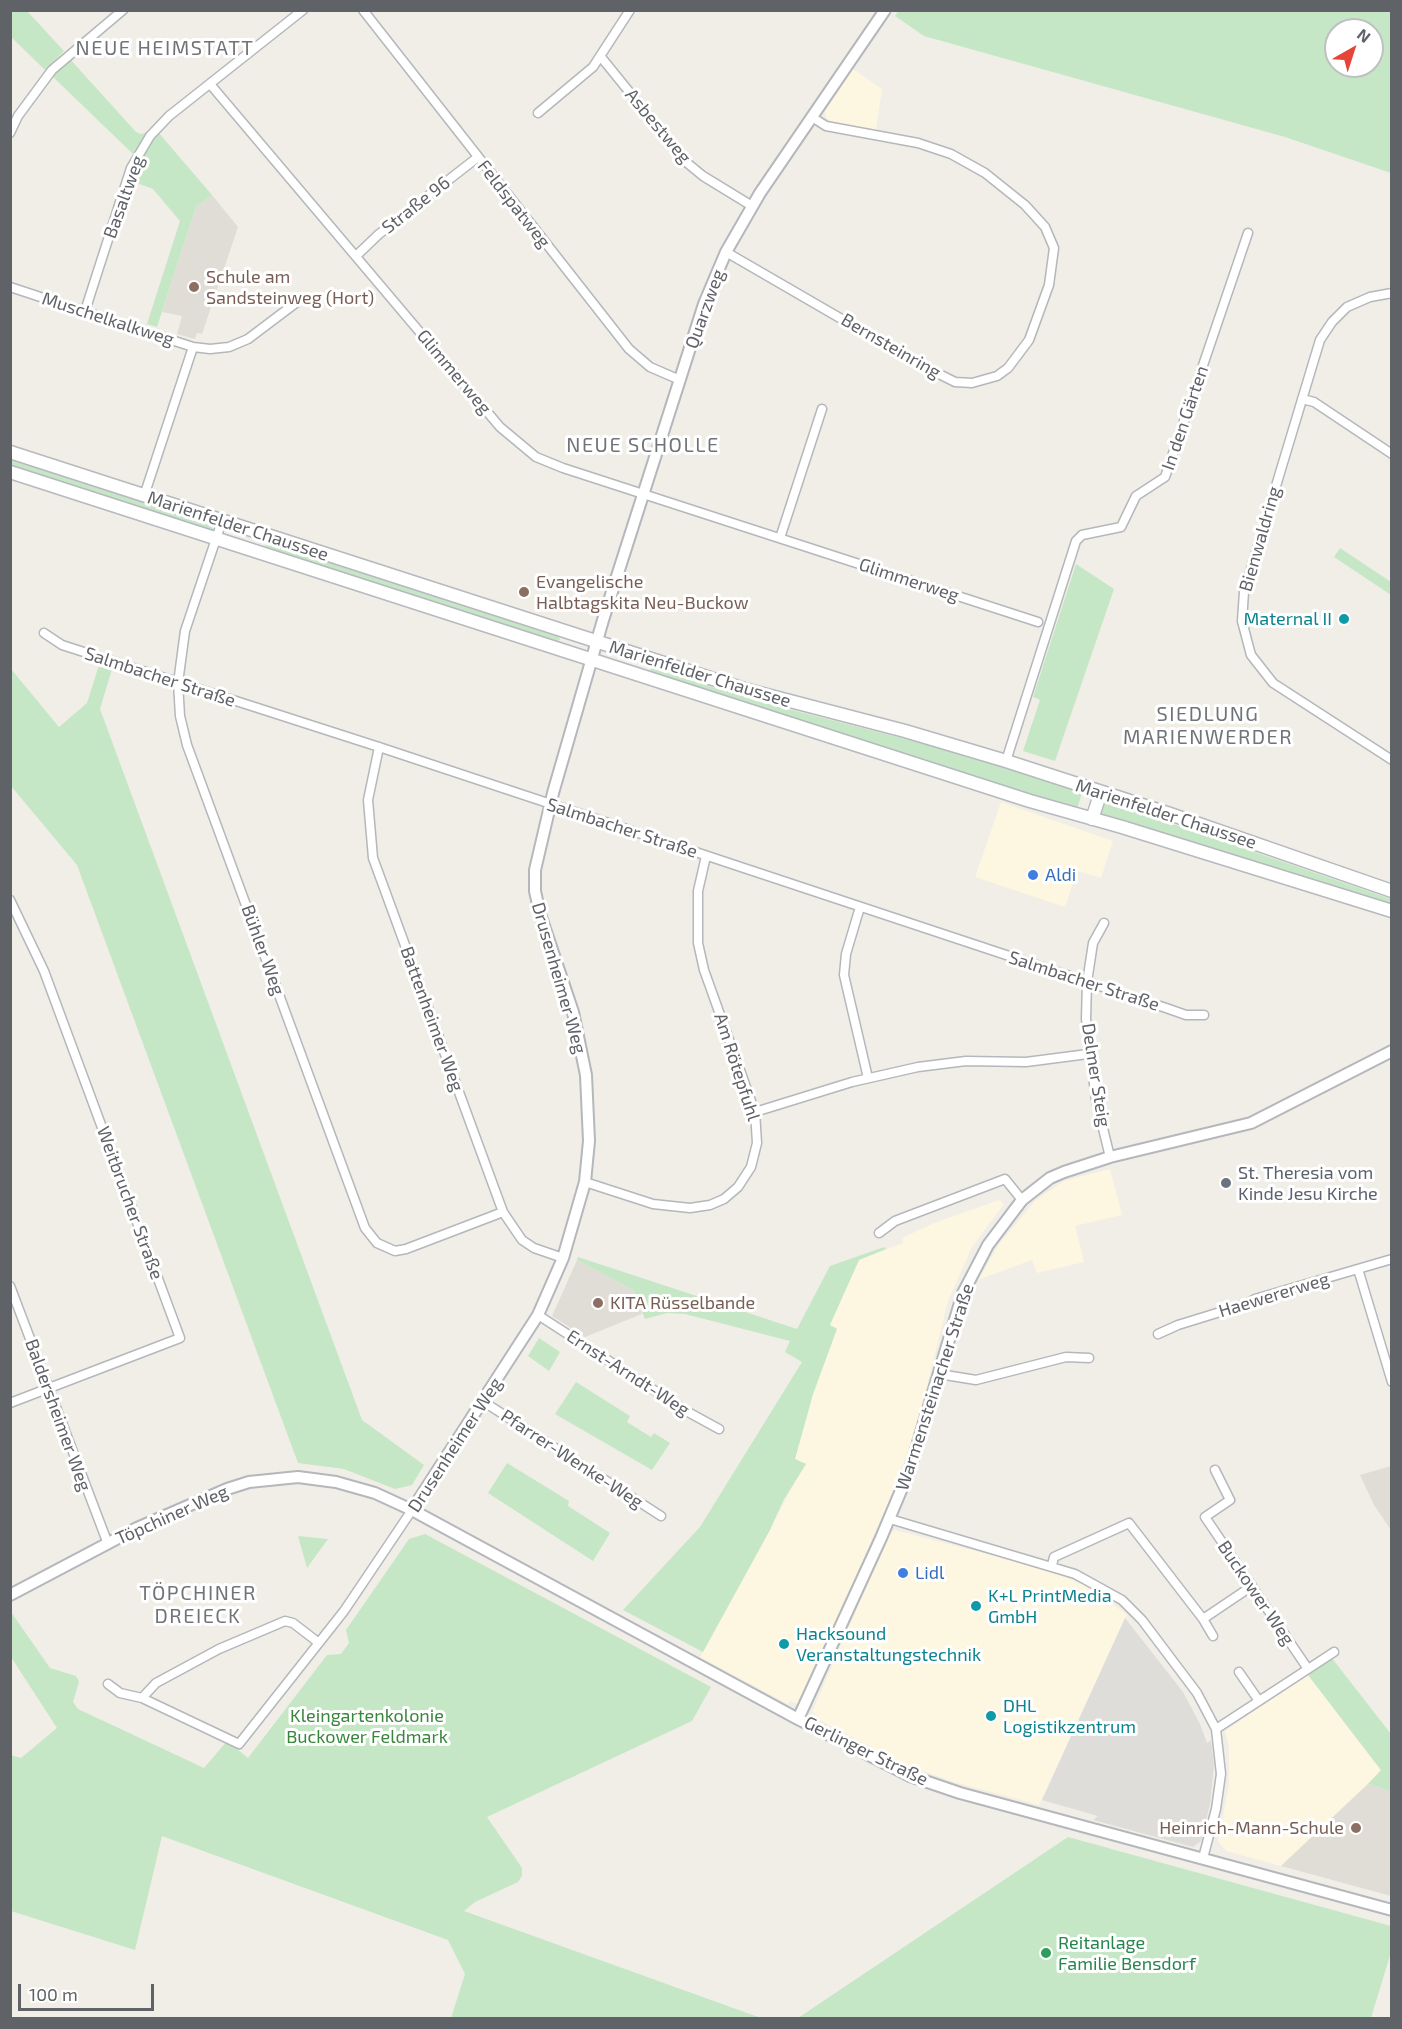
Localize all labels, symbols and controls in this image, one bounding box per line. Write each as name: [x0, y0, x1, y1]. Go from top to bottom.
north arrow: [1324, 18, 1384, 78]
text: N: [1354, 24, 1375, 46]
district label: NEUE HEIMSTATT: [76, 36, 254, 60]
street label: Asbestweg: [621, 84, 695, 168]
street label: Basaltweg: [99, 153, 149, 241]
street label: Feldspatweg: [473, 156, 555, 252]
street label: Straße 96: [378, 172, 454, 238]
place label: Schule am Sandsteinweg (Hort): [206, 266, 374, 308]
street label: Quarzweg: [681, 266, 729, 352]
marker: Schule am Sandsteinweg (Hort): [187, 280, 201, 294]
street label: Muschelkalkweg: [39, 287, 177, 351]
street label: Bernsteinring: [837, 309, 945, 383]
street label: Glimmerweg: [412, 325, 496, 419]
street label: In den Gärten: [1157, 363, 1213, 473]
district label: NEUE SCHOLLE: [566, 433, 720, 457]
street label: Bienwaldring: [1235, 484, 1285, 594]
street label: Marienfelder Chaussee: [145, 487, 331, 565]
street label: Glimmerweg: [856, 554, 962, 606]
place label: Evangelische Halbtagskita Neu-Buckow: [536, 571, 749, 614]
marker: Evangelische Halbtagskita Neu-Buckow: [517, 585, 531, 599]
place label: Maternal II: [1243, 608, 1332, 630]
marker: Maternal II: [1337, 612, 1351, 626]
street label: Marienfelder Chaussee: [607, 636, 793, 712]
street label: Salmbacher Straße: [82, 642, 238, 712]
district label: SIEDLUNG MARIENWERDER: [1123, 702, 1293, 749]
street label: Marienfelder Chaussee: [1073, 775, 1259, 853]
street label: Salmbacher Straße: [544, 793, 700, 863]
place label: Aldi: [1045, 864, 1076, 886]
marker: Aldi: [1026, 868, 1040, 882]
street label: Drusenheimer Weg: [527, 900, 591, 1056]
street label: Bühler Weg: [237, 902, 289, 998]
street label: Battenheimer Weg: [396, 944, 468, 1094]
street label: Salmbacher Straße: [1006, 946, 1162, 1016]
street label: Am Rötepfuhl: [709, 1010, 765, 1124]
street label: Delmer Steig: [1077, 1022, 1115, 1128]
street label: Weitbrucher Straße: [92, 1123, 168, 1283]
place label: St. Theresia vom Kinde Jesu Kirche: [1238, 1162, 1378, 1204]
marker: St. Theresia vom Kinde Jesu Kirche: [1219, 1176, 1233, 1190]
street label: Haewererweg: [1216, 1268, 1332, 1322]
street label: Warmensteinacher Straße: [891, 1281, 979, 1493]
place label: KITA Rüsselbande: [610, 1292, 755, 1314]
marker: KITA Rüsselbande: [591, 1296, 605, 1310]
street label: Ernst-Arndt-Weg: [563, 1325, 693, 1421]
street label: Baldersheimer Weg: [20, 1336, 96, 1494]
street label: Drusenheimer Weg: [403, 1374, 507, 1516]
street label: Pfarrer-Wenke-Weg: [497, 1405, 647, 1513]
street label: Töpchiner Weg: [113, 1481, 231, 1549]
street label: Buckower Weg: [1213, 1537, 1299, 1649]
place label: Lidl: [915, 1562, 944, 1584]
marker: Lidl: [896, 1566, 910, 1580]
district label: TÖPCHINER DREIECK: [139, 1581, 257, 1628]
place label: K+L PrintMedia GmbH: [988, 1585, 1112, 1628]
marker: K+L PrintMedia GmbH: [969, 1599, 983, 1613]
place label: Hacksound Veranstaltungstechnik: [796, 1623, 981, 1666]
marker: Hacksound Veranstaltungstechnik: [777, 1637, 791, 1651]
place label: DHL Logistikzentrum: [1003, 1695, 1136, 1738]
park label: Kleingartenkolonie Buckower Feldmark: [286, 1705, 448, 1748]
marker: DHL Logistikzentrum: [984, 1709, 998, 1723]
street label: Gerlinger Straße: [801, 1712, 931, 1790]
place label: Heinrich-Mann-Schule: [1159, 1817, 1344, 1839]
marker: Heinrich-Mann-Schule: [1349, 1821, 1363, 1835]
place label: Reitanlage Familie Bensdorf: [1058, 1932, 1196, 1974]
marker: Reitanlage Familie Bensdorf: [1039, 1946, 1053, 1960]
scale bar: [21, 1972, 158, 2010]
text: 100 m: [29, 1983, 78, 2005]

